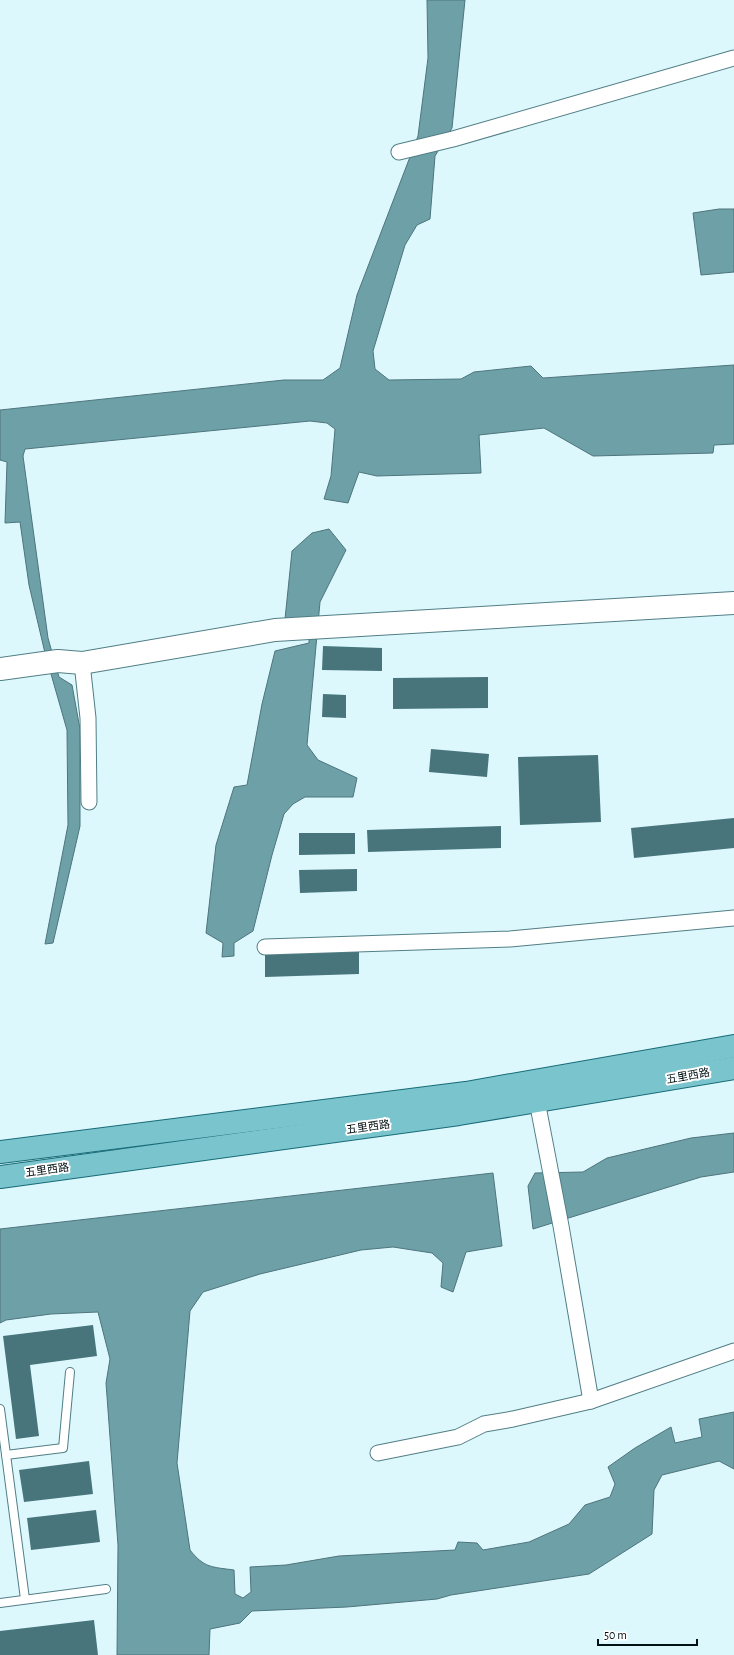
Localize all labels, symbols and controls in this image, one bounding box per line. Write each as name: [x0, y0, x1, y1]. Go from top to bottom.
street label: 五里西路: [665, 1066, 711, 1085]
street label: 五里西路: [345, 1118, 391, 1136]
street label: 五里西路: [24, 1161, 70, 1179]
scale bar: [598, 1621, 697, 1647]
text: 50 m: [604, 1629, 627, 1641]

